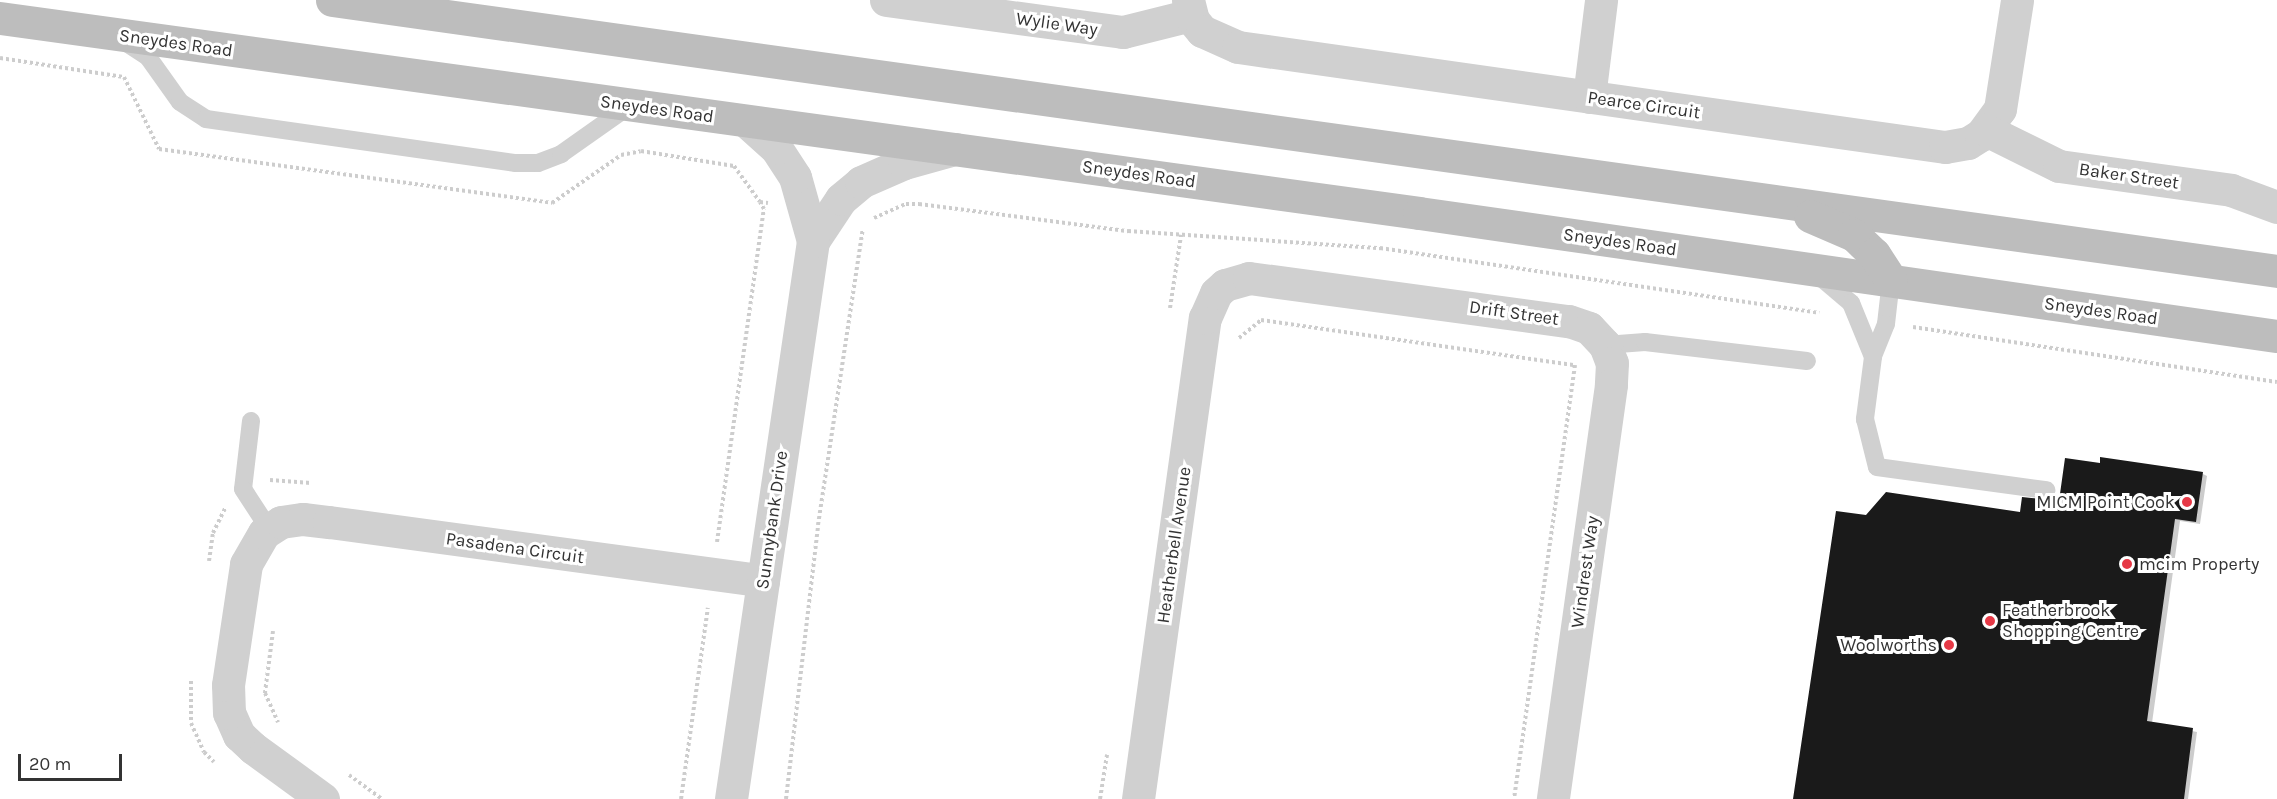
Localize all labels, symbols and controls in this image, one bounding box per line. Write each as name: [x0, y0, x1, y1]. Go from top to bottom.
street label: Wylie Way: [1015, 8, 1099, 40]
street label: Sneydes Road: [118, 24, 234, 62]
street label: Pearce Circuit: [1586, 86, 1702, 124]
street label: Sneydes Road: [599, 90, 715, 128]
street label: Sneydes Road: [1081, 155, 1197, 193]
street label: Baker Street: [2078, 158, 2180, 194]
street label: Sneydes Road: [1562, 223, 1678, 261]
street label: Sneydes Road: [2043, 292, 2159, 330]
street label: Drift Street: [1468, 296, 1560, 330]
street label: Sunnybank Drive: [752, 449, 792, 591]
street label: Heatherbell Avenue: [1152, 465, 1196, 625]
place label: MICM Point Cook: [2036, 491, 2175, 513]
marker: MICM Point Cook: [2180, 495, 2194, 509]
street label: Windrest Way: [1566, 515, 1604, 629]
street label: Pasadena Circuit: [444, 528, 586, 568]
place label: mcim Property: [2139, 553, 2259, 575]
marker: mcim Property: [2120, 557, 2134, 571]
place label: Featherbrook Shopping Centre: [2002, 600, 2139, 642]
marker: Featherbrook Shopping Centre: [1983, 614, 1997, 628]
place label: Woolworths: [1840, 634, 1937, 656]
marker: Woolworths: [1942, 638, 1956, 652]
scale bar: [21, 742, 124, 780]
text: 20 m: [29, 753, 71, 775]

